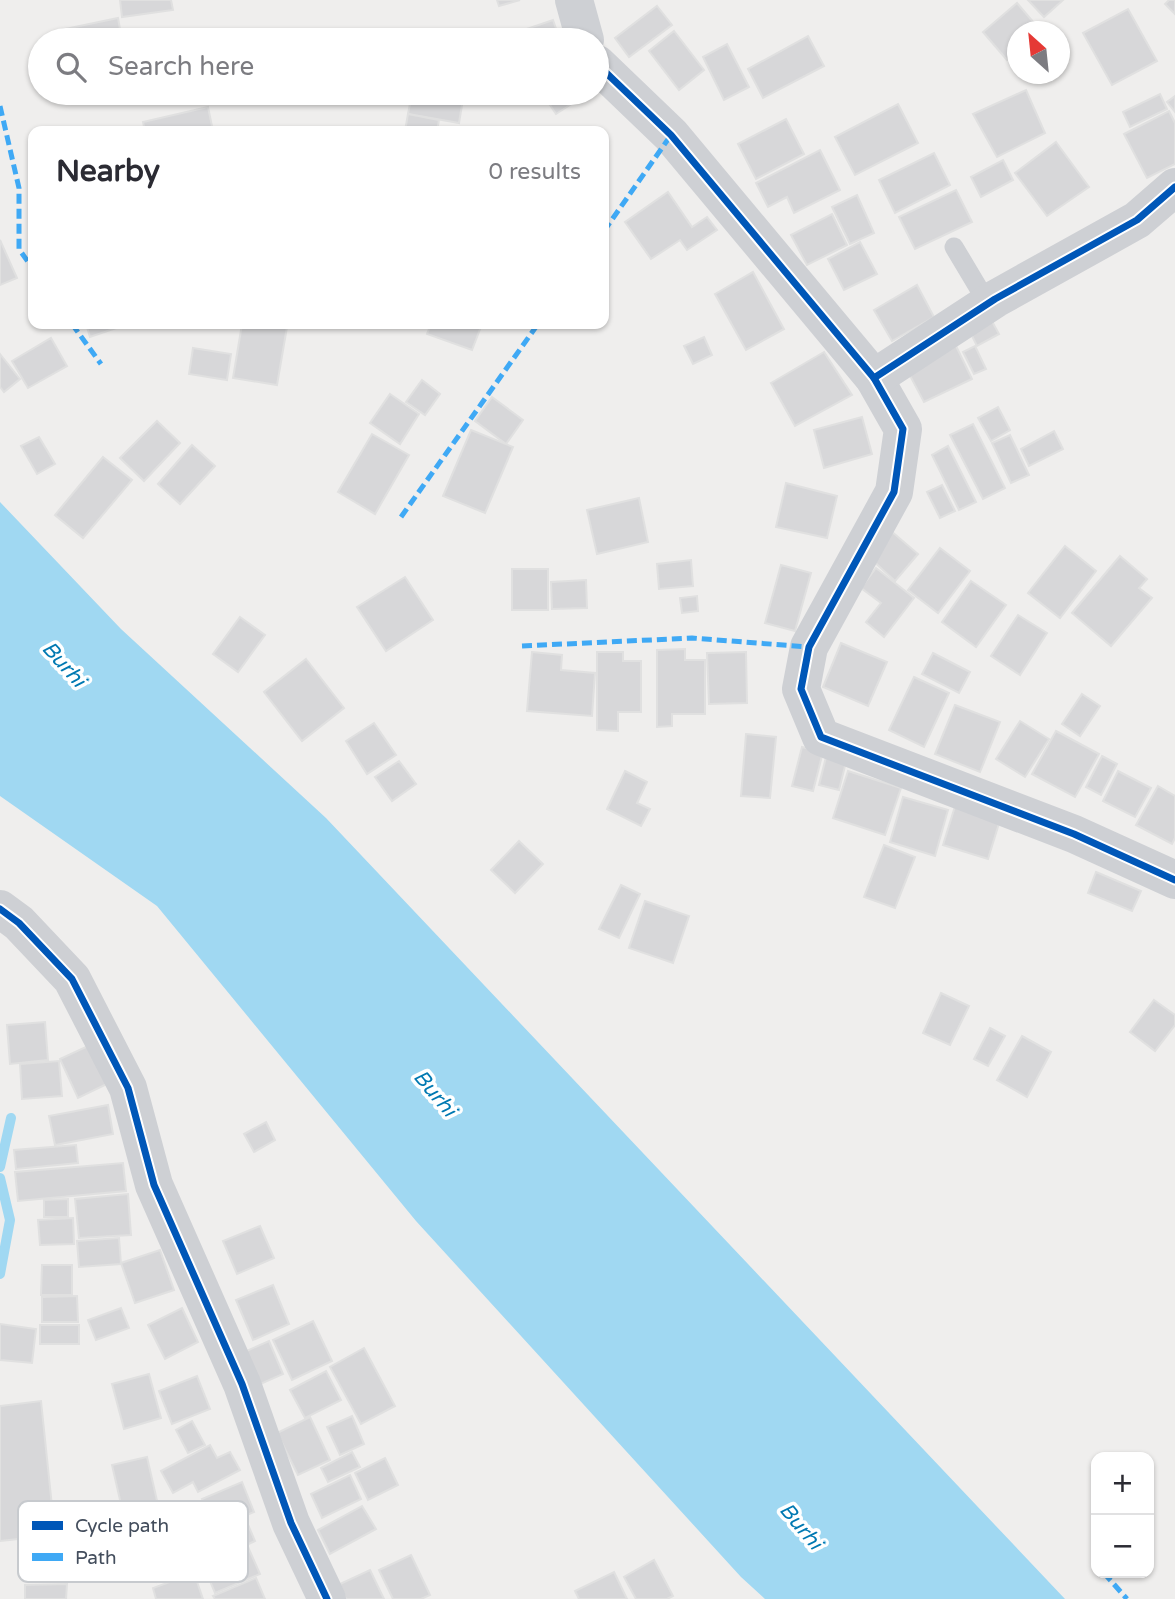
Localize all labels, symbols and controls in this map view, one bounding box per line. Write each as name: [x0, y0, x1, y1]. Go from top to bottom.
north arrow: [1007, 21, 1070, 84]
search box: [28, 28, 609, 105]
icon: search: [52, 48, 90, 86]
text: Search here: [108, 51, 254, 82]
text: Nearby: [56, 153, 160, 190]
text: 0 results: [488, 158, 581, 186]
water label: Burhi: [37, 636, 93, 695]
water label: Burhi: [408, 1065, 463, 1124]
map controls: [1091, 1452, 1154, 1578]
button: +: [1091, 1452, 1154, 1515]
water label: Burhi: [774, 1498, 829, 1557]
legend: [18, 1501, 248, 1582]
text: Cycle path: [75, 1515, 169, 1537]
button: −: [1091, 1515, 1154, 1578]
text: Path: [75, 1547, 117, 1569]

